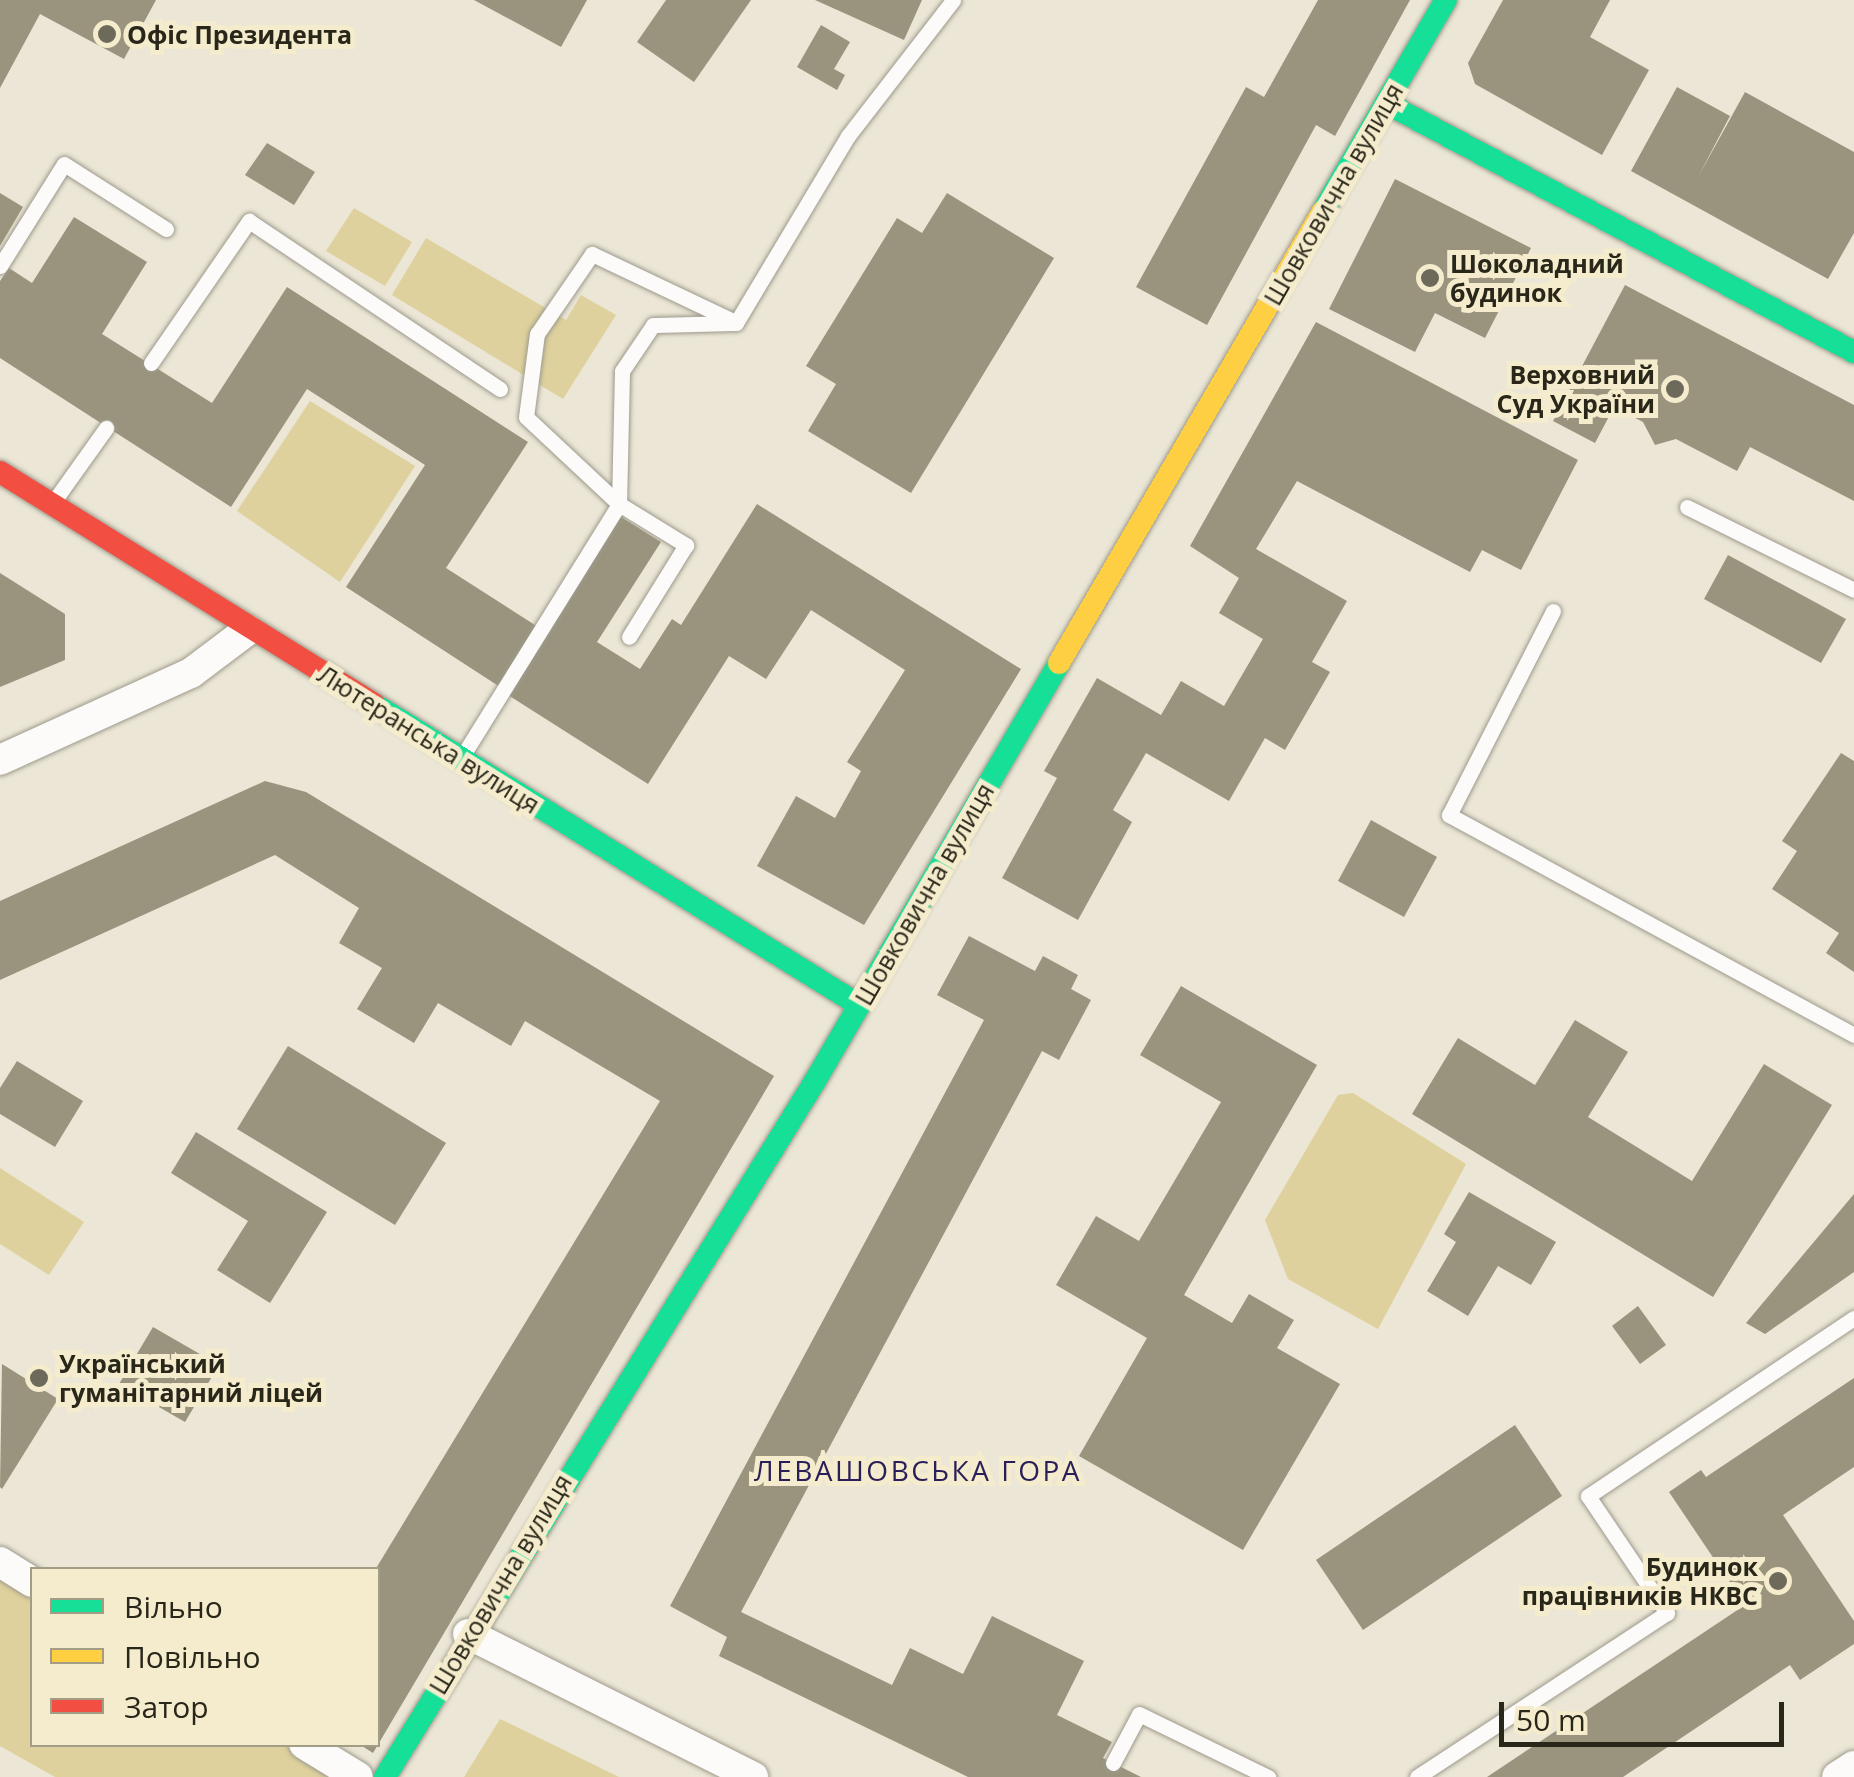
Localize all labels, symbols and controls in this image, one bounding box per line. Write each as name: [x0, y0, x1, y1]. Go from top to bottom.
place label: Офіс Президента: [127, 19, 352, 49]
marker: Офіс Президента: [96, 23, 118, 45]
street label: Шовковична вулиця: [1257, 78, 1409, 310]
place label: Шоколадний будинок: [1450, 249, 1624, 308]
marker: Шоколадний будинок: [1419, 267, 1441, 289]
place label: Верховний Суд України: [1497, 360, 1655, 419]
marker: Верховний Суд України: [1664, 378, 1686, 400]
street label: Лютеранська вулиця: [313, 659, 545, 819]
street label: Шовковична вулиця: [848, 778, 1000, 1010]
place label: Український гуманітарний ліцей: [59, 1349, 323, 1408]
marker: Український гуманітарний ліцей: [28, 1367, 50, 1389]
district label: ЛЕВАШОВСЬКА ГОРА: [754, 1453, 1082, 1487]
street label: Шовковична вулиця: [422, 1469, 578, 1699]
place label: Будинок працівників НКВС: [1522, 1552, 1758, 1611]
legend: [30, 1567, 380, 1747]
marker: Будинок працівників НКВС: [1767, 1570, 1789, 1592]
text: Вільно: [124, 1586, 223, 1627]
text: Повільно: [124, 1636, 261, 1677]
scale bar: [1504, 1682, 1789, 1744]
text: Затор: [124, 1686, 209, 1727]
text: 50 m: [1516, 1699, 1586, 1740]

